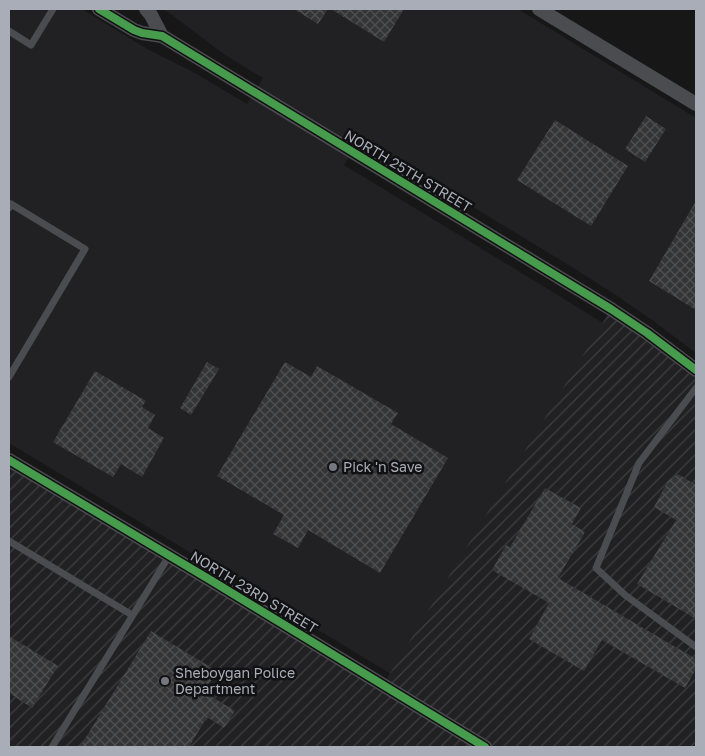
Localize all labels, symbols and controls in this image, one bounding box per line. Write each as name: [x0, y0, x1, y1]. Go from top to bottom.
street label: NORTH 25TH STREET: [342, 126, 475, 215]
place label: Pick 'n Save: [343, 458, 422, 475]
marker: Pick 'n Save: [327, 461, 339, 473]
street label: NORTH 23RD STREET: [188, 547, 321, 636]
place label: Sheboygan Police Department: [175, 664, 295, 697]
marker: Sheboygan Police Department: [159, 675, 171, 687]

